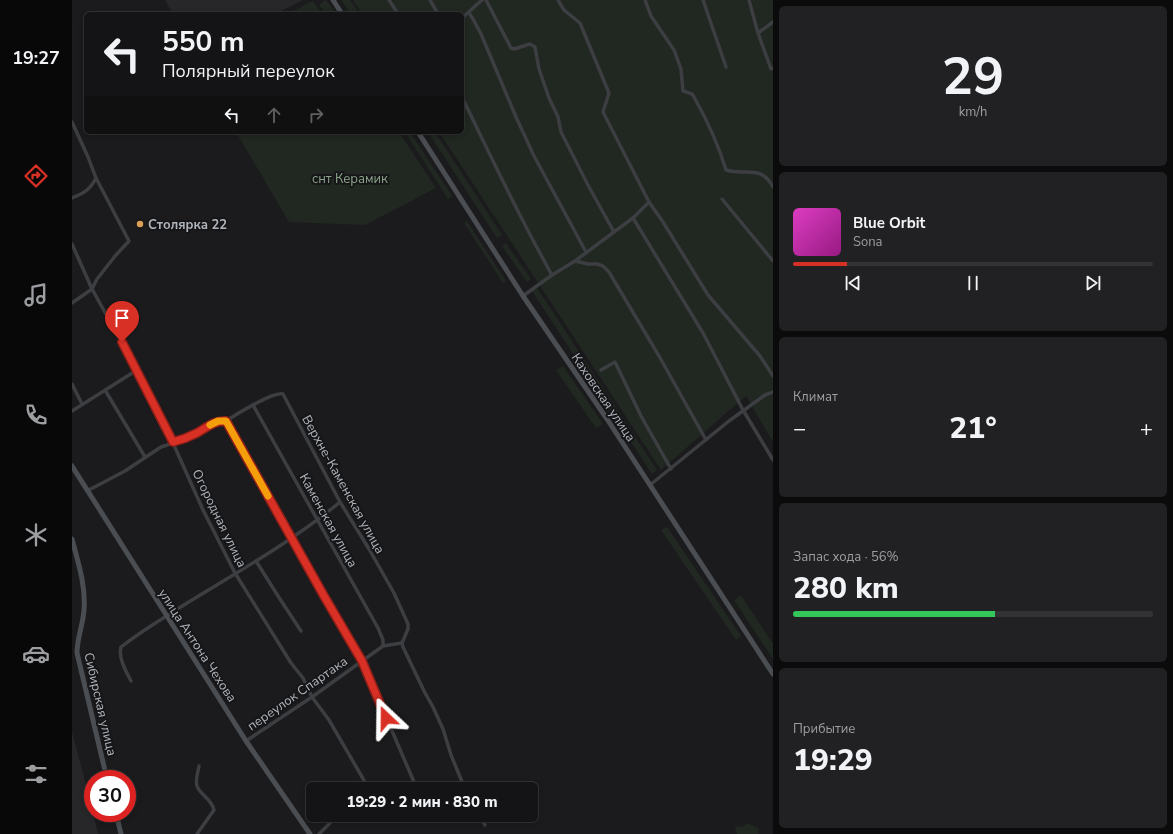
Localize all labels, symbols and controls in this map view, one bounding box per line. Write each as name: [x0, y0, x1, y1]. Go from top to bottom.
text: 550 m: [162, 23, 245, 61]
icon: left: [96, 28, 148, 80]
text: 29: [942, 41, 1004, 112]
text: 19:27: [12, 46, 60, 70]
text: Полярный переулок: [162, 59, 335, 83]
text: km/h: [959, 103, 987, 121]
icon: left: [221, 104, 243, 126]
icon: ahead: [263, 104, 285, 126]
icon: right: [305, 104, 327, 126]
icon: directions: [22, 162, 50, 190]
park label: снт Керамик: [312, 170, 388, 188]
text: Blue Orbit: [853, 213, 925, 233]
place label: Столярка 22: [148, 216, 227, 234]
marker: Столярка 22: [135, 219, 145, 229]
text: Sona: [853, 233, 883, 251]
icon: previous: [842, 272, 864, 294]
icon: pause: [962, 272, 984, 294]
icon: next: [1082, 272, 1104, 294]
icon: music: [22, 281, 50, 309]
pin: [105, 301, 139, 342]
icon: arrive: [111, 307, 133, 329]
street label: Каховская улица: [567, 350, 639, 445]
text: Климат: [793, 388, 838, 406]
icon: phone: [22, 401, 50, 429]
text: 21°: [949, 408, 997, 449]
street label: Верхне-Каменская улица: [299, 412, 389, 556]
text: −: [793, 414, 806, 444]
text: +: [1140, 414, 1153, 444]
street label: Огородная улица: [188, 466, 251, 570]
street label: Каменская улица: [297, 470, 361, 570]
icon: climate: [22, 521, 50, 549]
text: Запас хода · 56%: [793, 548, 899, 566]
text: 280 km: [793, 568, 899, 609]
street label: улица Антона Чехова: [154, 585, 241, 706]
icon: car: [22, 640, 50, 668]
street label: Сибирская улица: [79, 651, 121, 758]
street label: переулок Спартака: [244, 652, 351, 735]
position arrow: [365, 697, 407, 739]
text: Прибытие: [793, 720, 855, 738]
text: 19:29: [793, 740, 873, 781]
icon: filters: [22, 760, 50, 788]
speed limit sign: 30: [84, 770, 136, 822]
text: 19:29 · 2 мин · 830 m: [346, 792, 498, 812]

